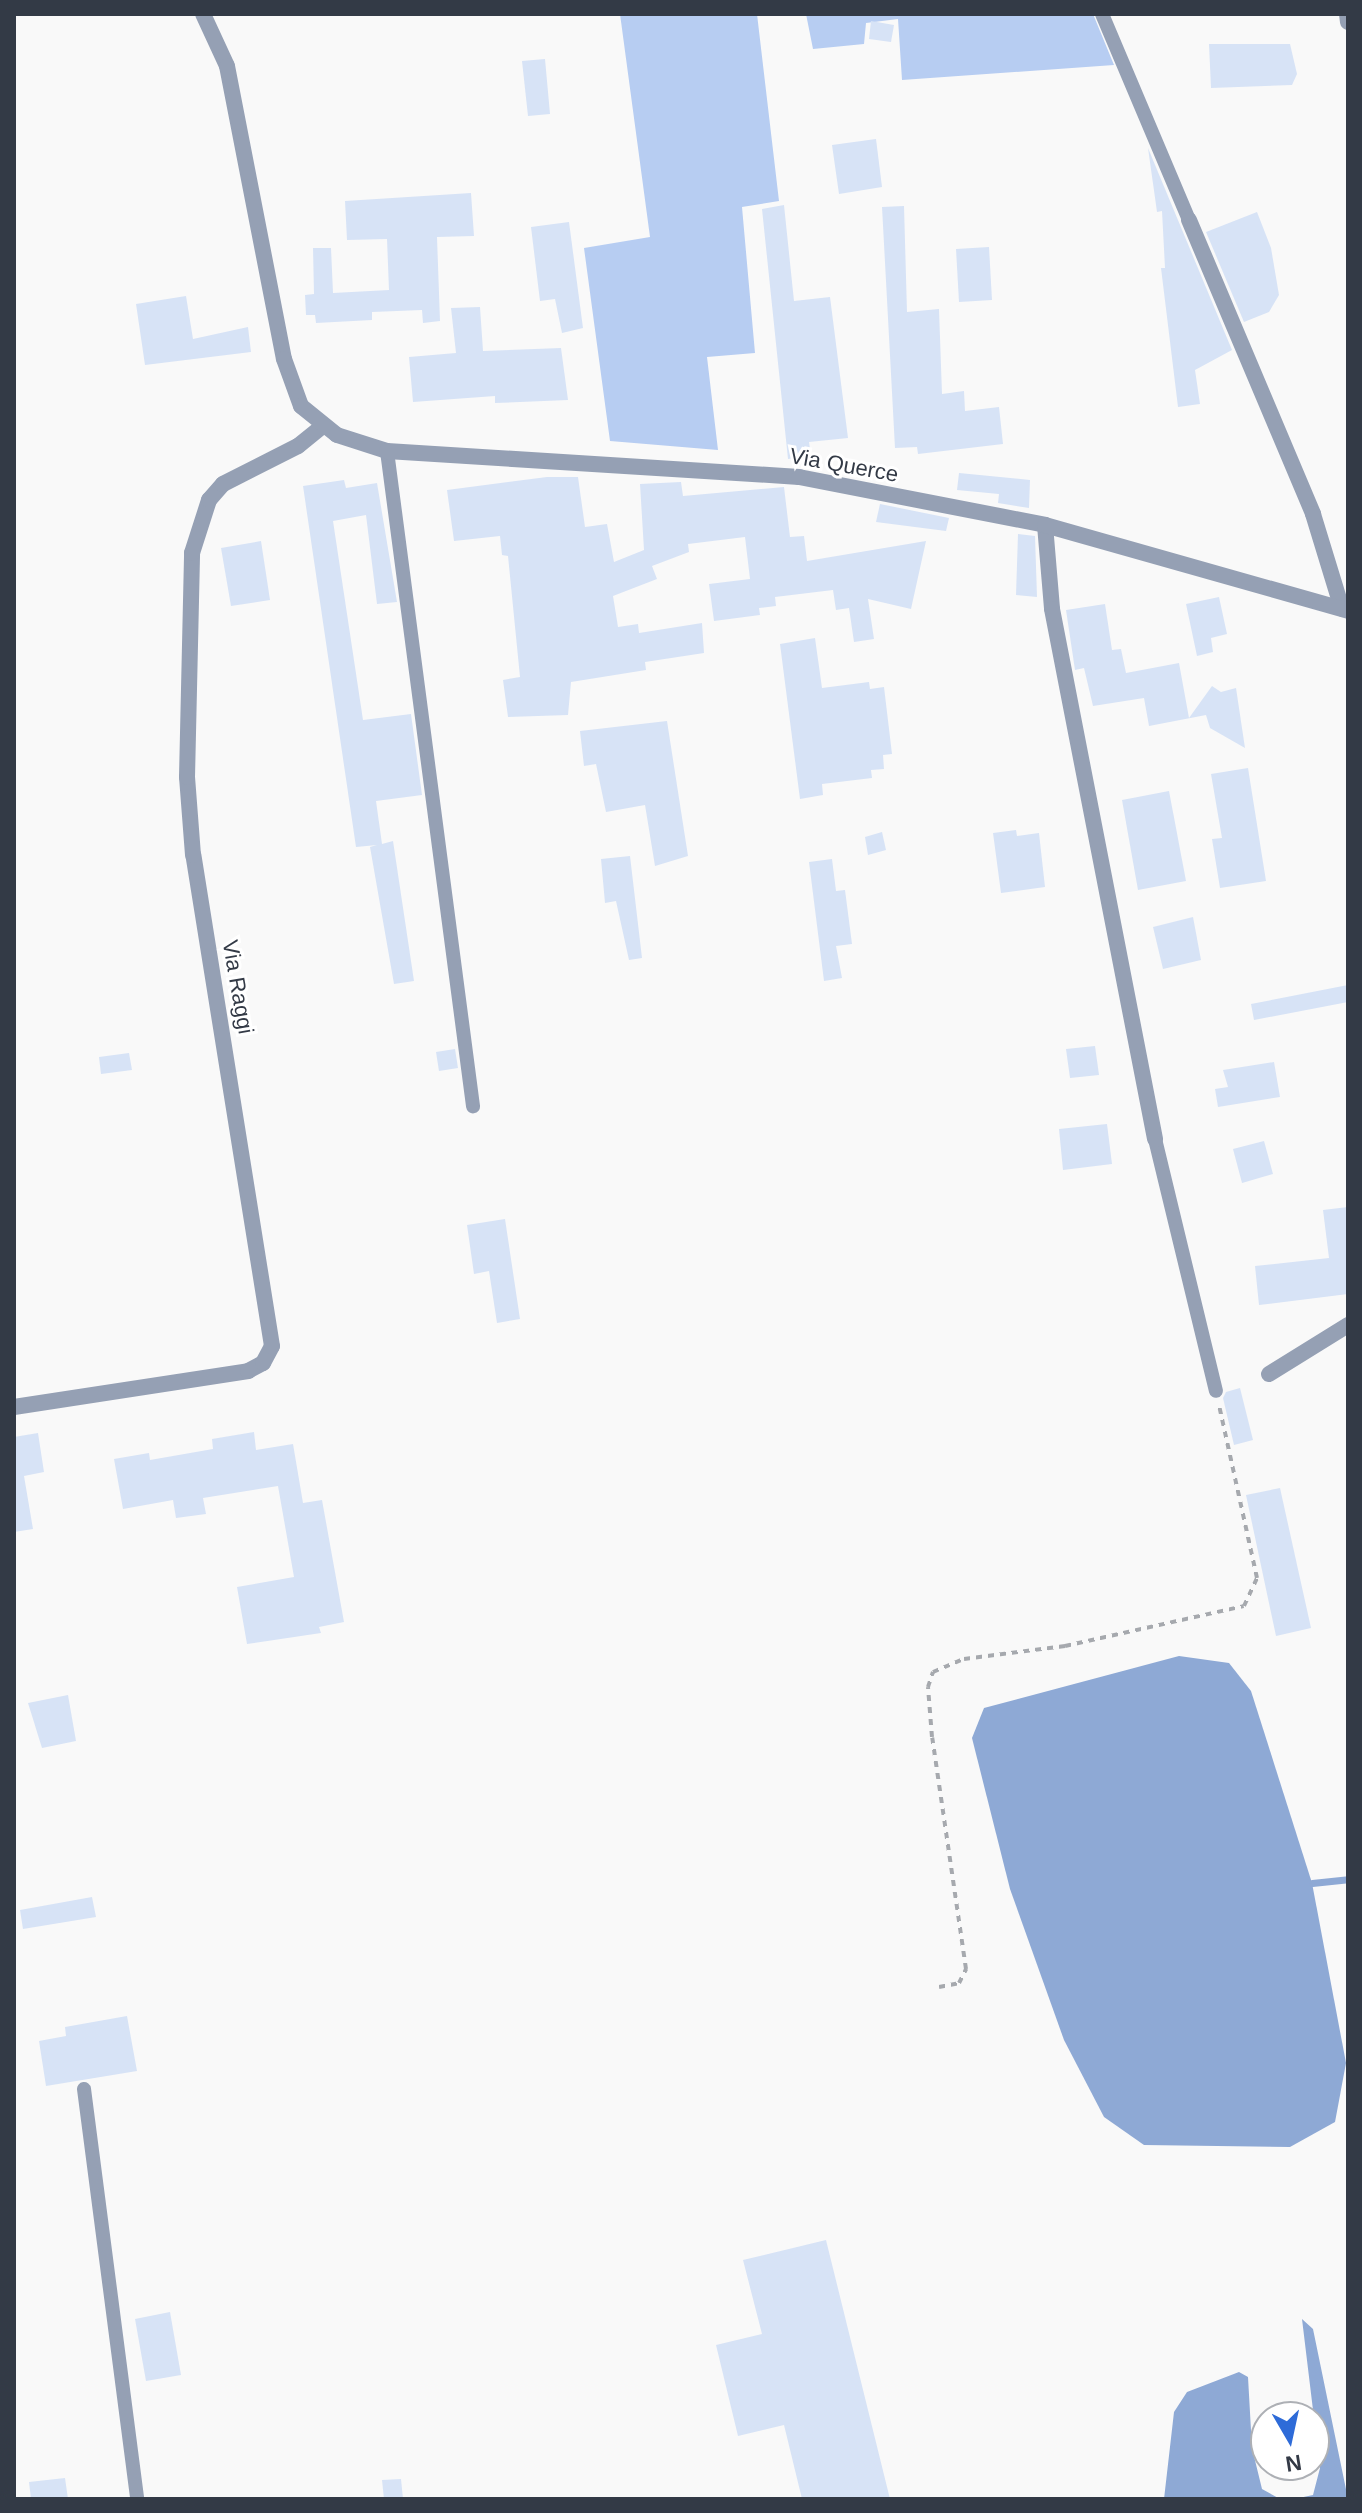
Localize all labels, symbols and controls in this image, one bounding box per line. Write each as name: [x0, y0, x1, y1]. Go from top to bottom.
street label: Via Querce: [788, 442, 900, 488]
street label: Via Raggi: [217, 938, 259, 1036]
north arrow: [1250, 2401, 1330, 2481]
text: N: [1284, 2450, 1303, 2477]

